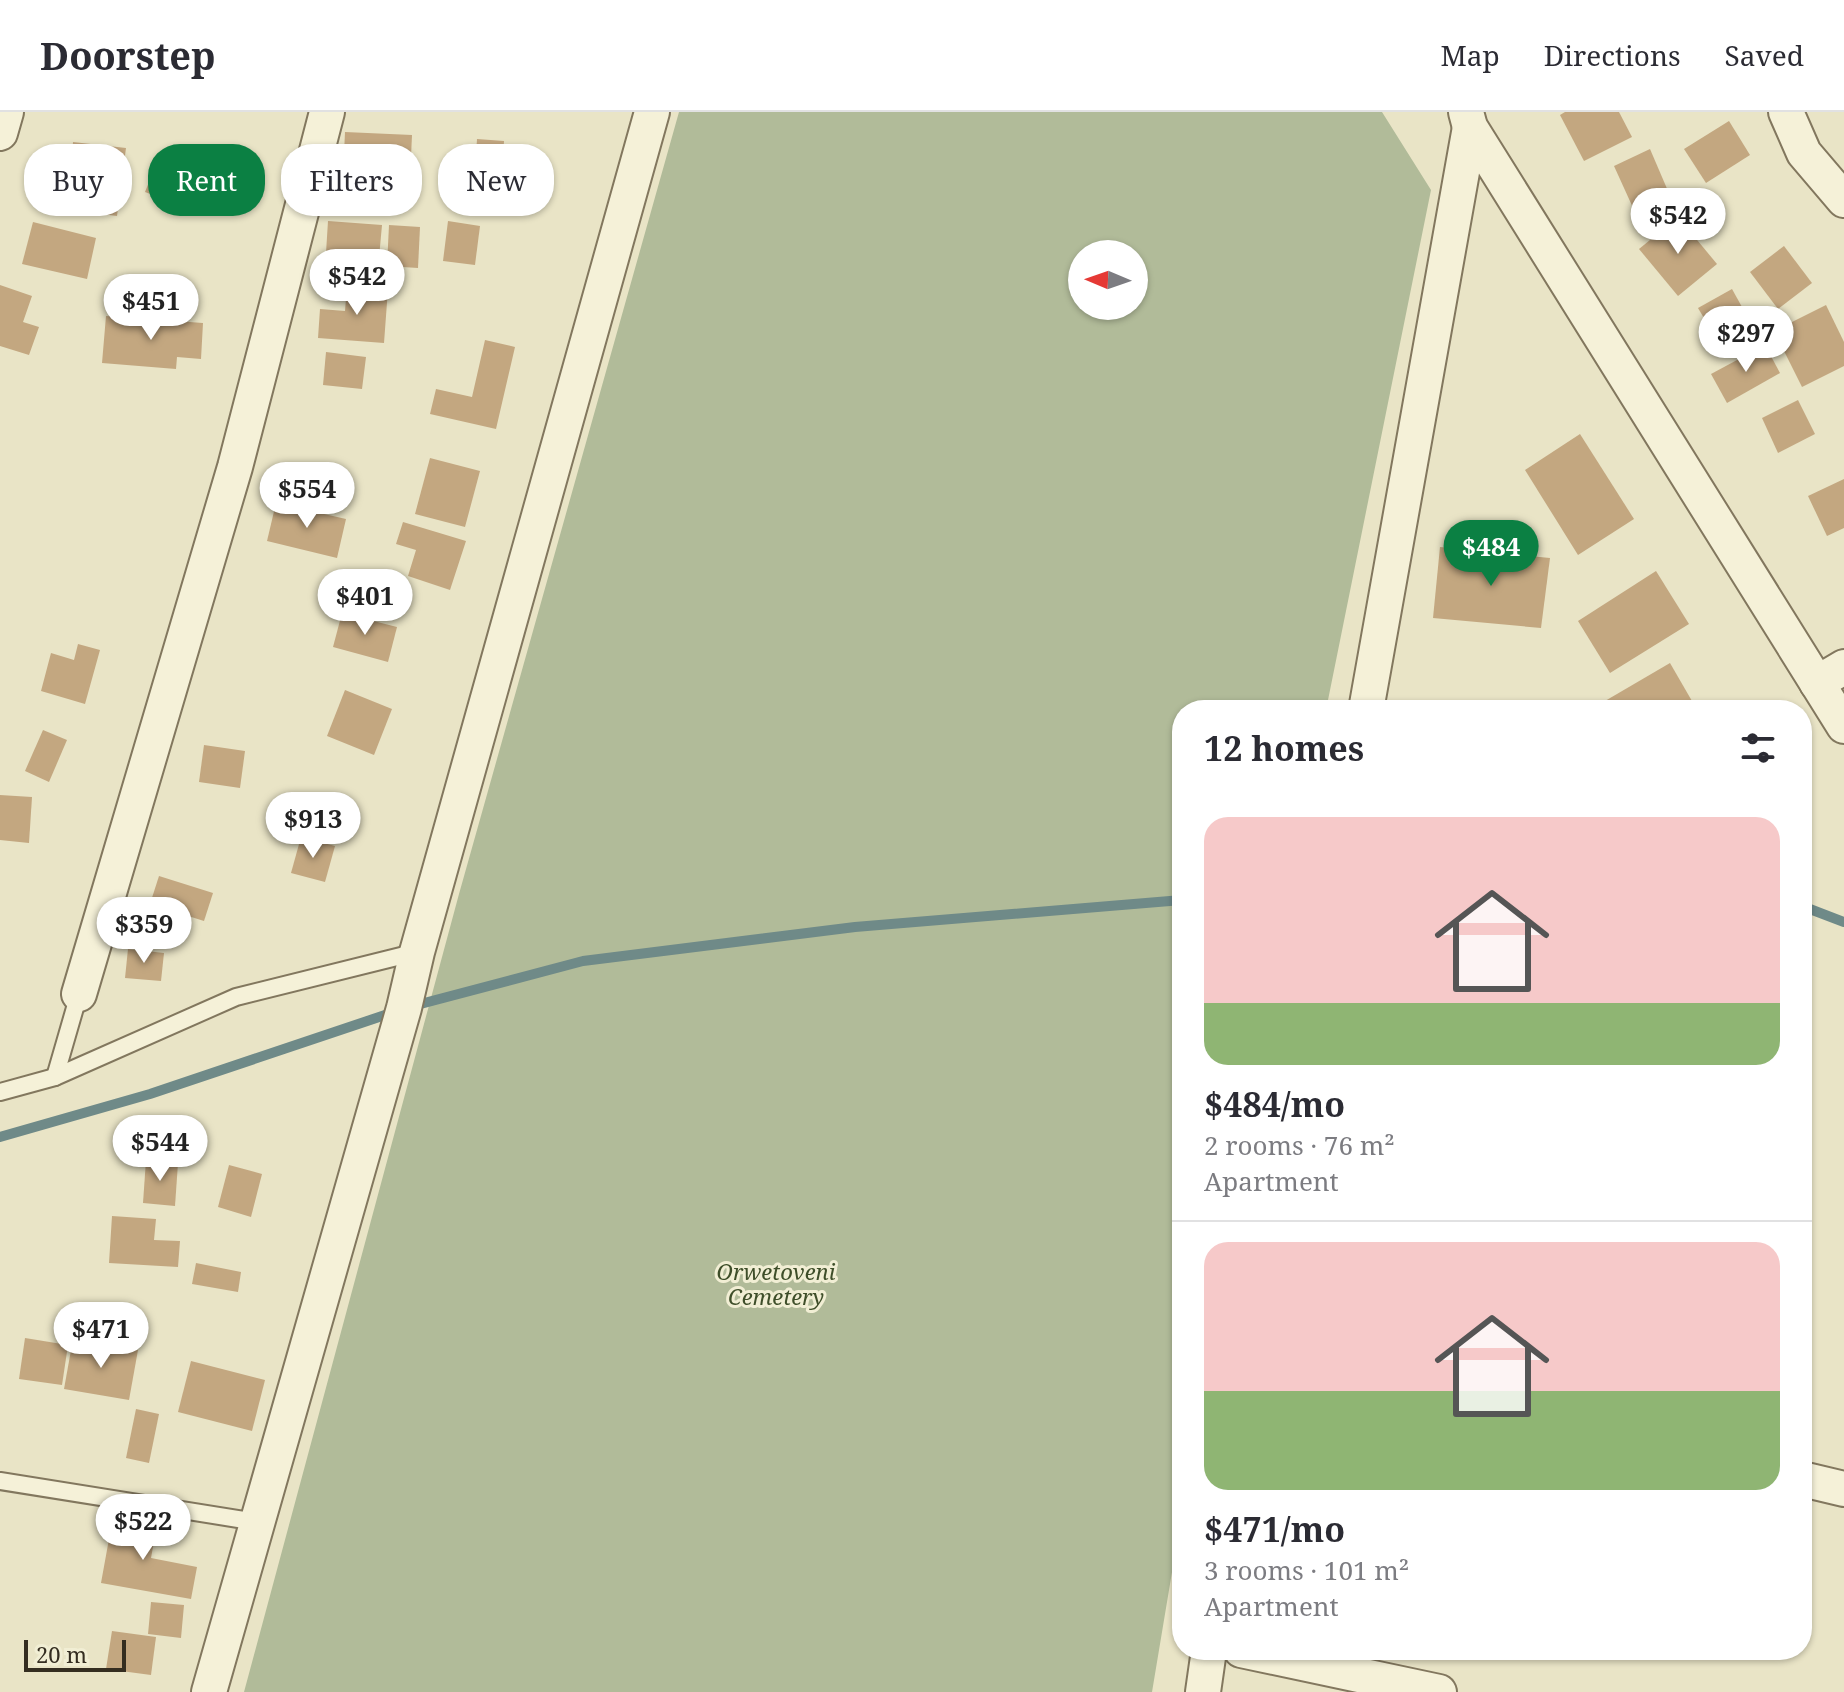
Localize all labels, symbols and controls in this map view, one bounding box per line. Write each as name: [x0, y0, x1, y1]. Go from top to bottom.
text: Doorstep: [40, 29, 216, 81]
text: Map: [1440, 36, 1500, 74]
text: Directions: [1544, 36, 1681, 74]
text: Saved: [1725, 36, 1804, 74]
chip: Buy: [24, 144, 132, 216]
chip: Rent: [148, 144, 265, 216]
chip: Filters: [281, 144, 422, 216]
chip: New: [438, 144, 554, 216]
pin: $542: [1631, 188, 1725, 256]
text: $542: [1649, 196, 1707, 232]
north arrow: [1068, 240, 1148, 320]
map controls: [1068, 240, 1148, 320]
pin: $542: [310, 249, 404, 317]
text: $542: [328, 257, 386, 293]
pin: $451: [104, 274, 198, 342]
text: $451: [122, 282, 180, 318]
pin: $297: [1699, 306, 1793, 374]
text: $297: [1717, 314, 1775, 350]
pin: $554: [260, 462, 354, 530]
text: $554: [278, 470, 336, 506]
pin: $484: [1444, 520, 1538, 588]
text: $484: [1462, 528, 1520, 564]
pin: $401: [318, 569, 412, 637]
text: $401: [336, 577, 394, 613]
text: 12 homes: [1204, 725, 1364, 771]
icon: filters: [1736, 726, 1780, 770]
pin: $913: [266, 792, 360, 860]
text: $913: [284, 800, 342, 836]
icon: home: [1420, 869, 1564, 1013]
pin: $359: [97, 897, 191, 965]
text: $359: [115, 905, 173, 941]
text: $484/mo: [1204, 1081, 1345, 1127]
pin: $544: [113, 1115, 207, 1183]
text: $544: [131, 1123, 189, 1159]
text: 2 rooms · 76 m²: [1204, 1127, 1395, 1163]
text: Apartment: [1204, 1163, 1339, 1199]
park label: Orwetoveni Cemetery: [717, 1256, 836, 1311]
icon: home: [1420, 1294, 1564, 1438]
pin: $471: [54, 1302, 148, 1370]
text: $471: [72, 1310, 130, 1346]
pin: $522: [96, 1494, 190, 1562]
text: $522: [114, 1502, 172, 1538]
text: $471/mo: [1204, 1506, 1345, 1552]
text: 3 rooms · 101 m²: [1204, 1552, 1409, 1588]
text: Apartment: [1204, 1588, 1339, 1624]
scale bar: [24, 1636, 126, 1672]
text: 20 m: [36, 1639, 87, 1669]

